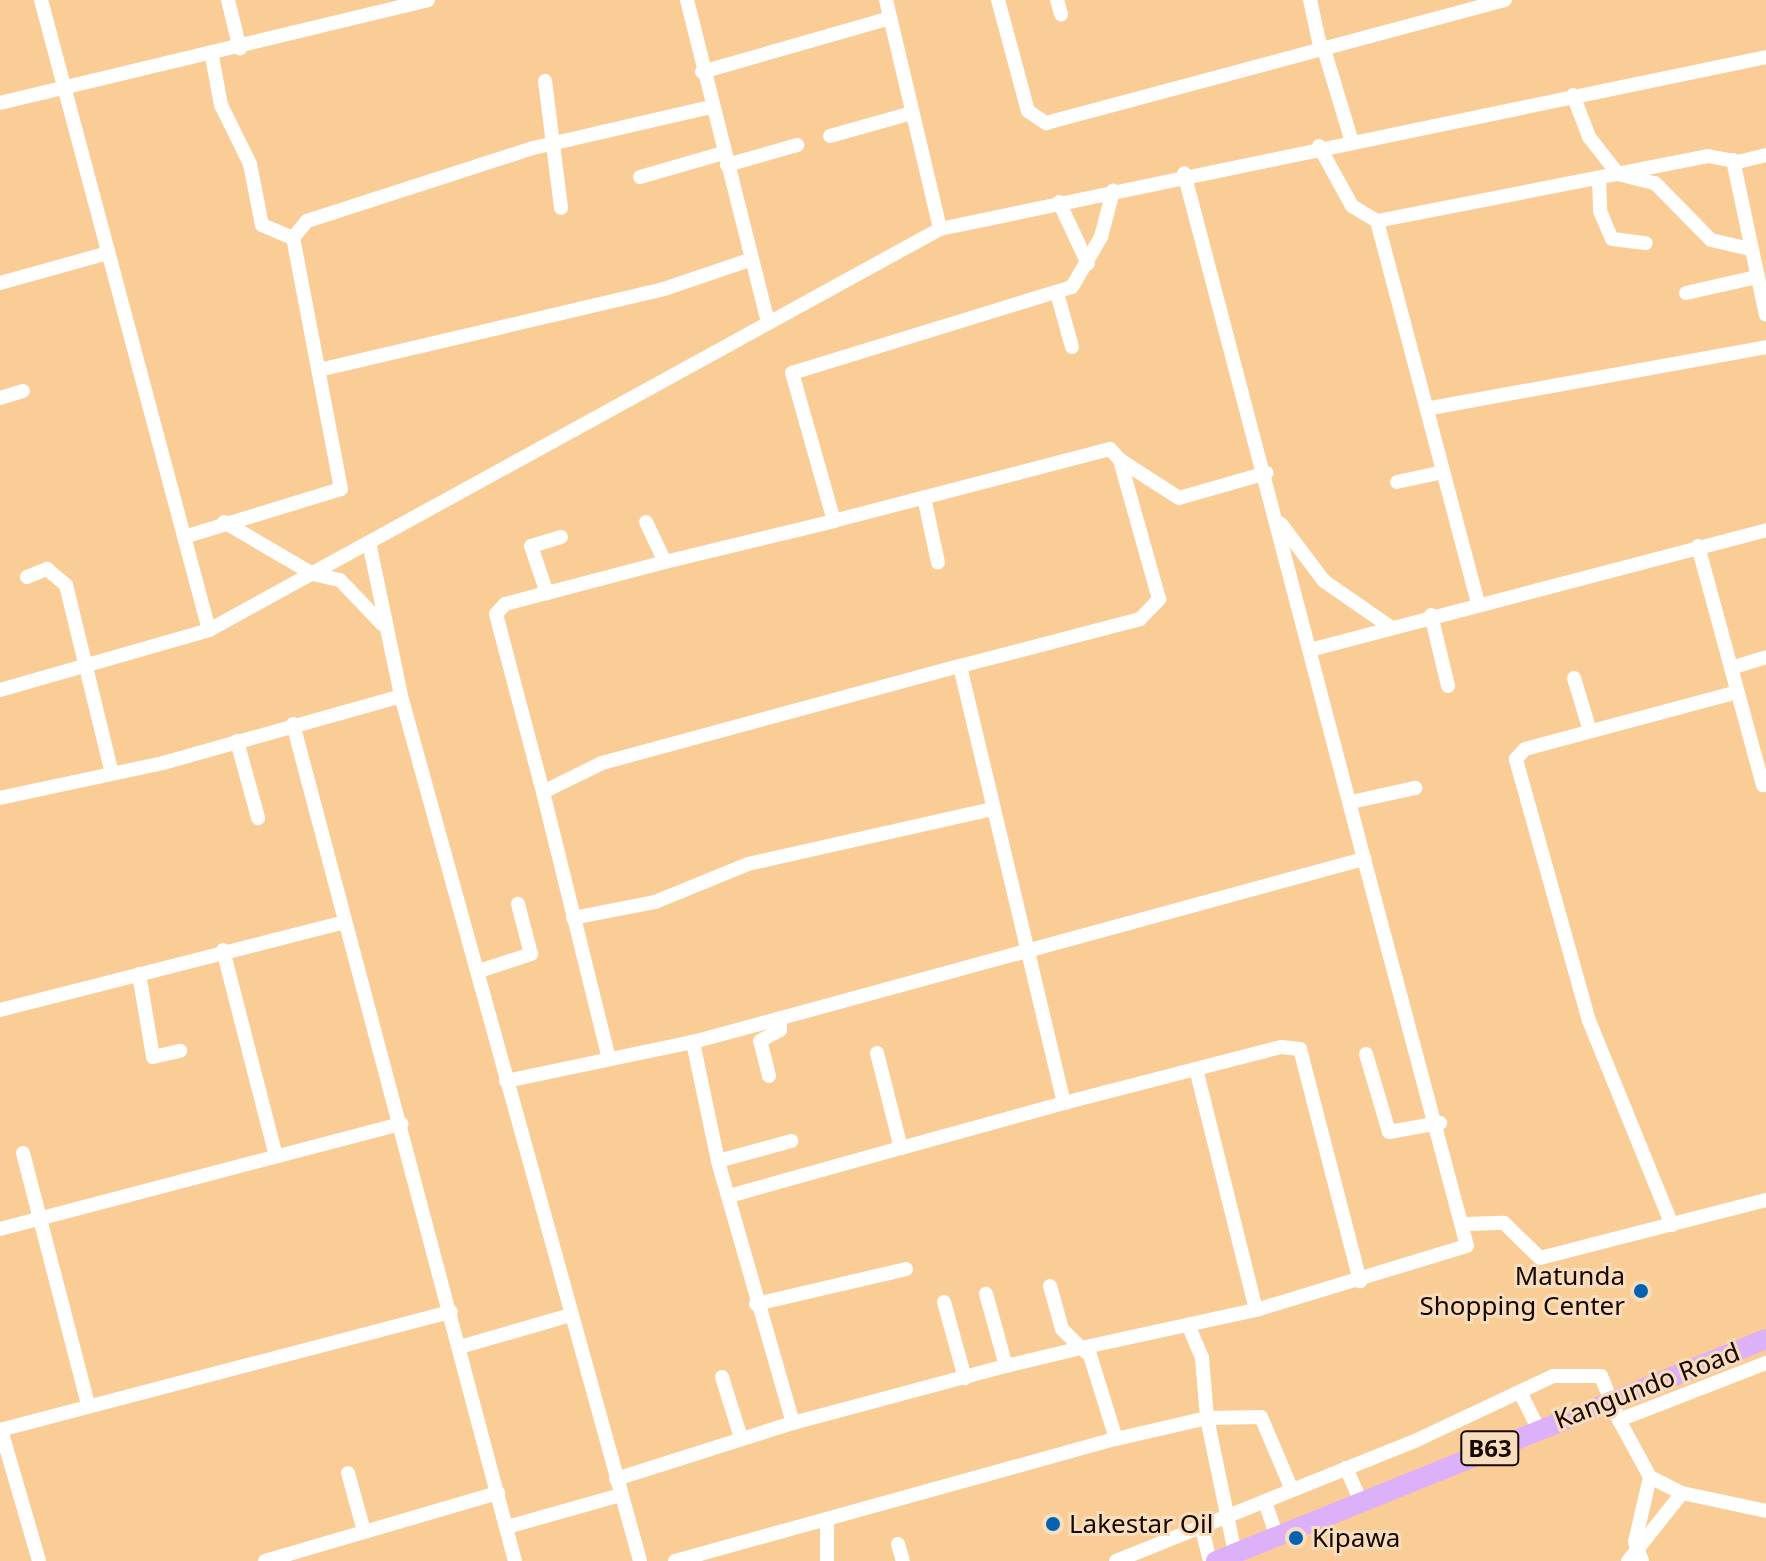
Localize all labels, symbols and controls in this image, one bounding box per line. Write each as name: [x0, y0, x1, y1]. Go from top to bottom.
place label: Matunda Shopping Center: [1419, 1260, 1625, 1322]
marker: Matunda Shopping Center: [1632, 1282, 1650, 1300]
street label: Kangundo Road: [1550, 1336, 1744, 1436]
road number: B63: [1460, 1428, 1520, 1468]
place label: Lakestar Oil: [1069, 1508, 1213, 1540]
marker: Lakestar Oil: [1044, 1515, 1062, 1533]
place label: Kipawa: [1312, 1522, 1400, 1554]
marker: Kipawa: [1287, 1529, 1305, 1547]

